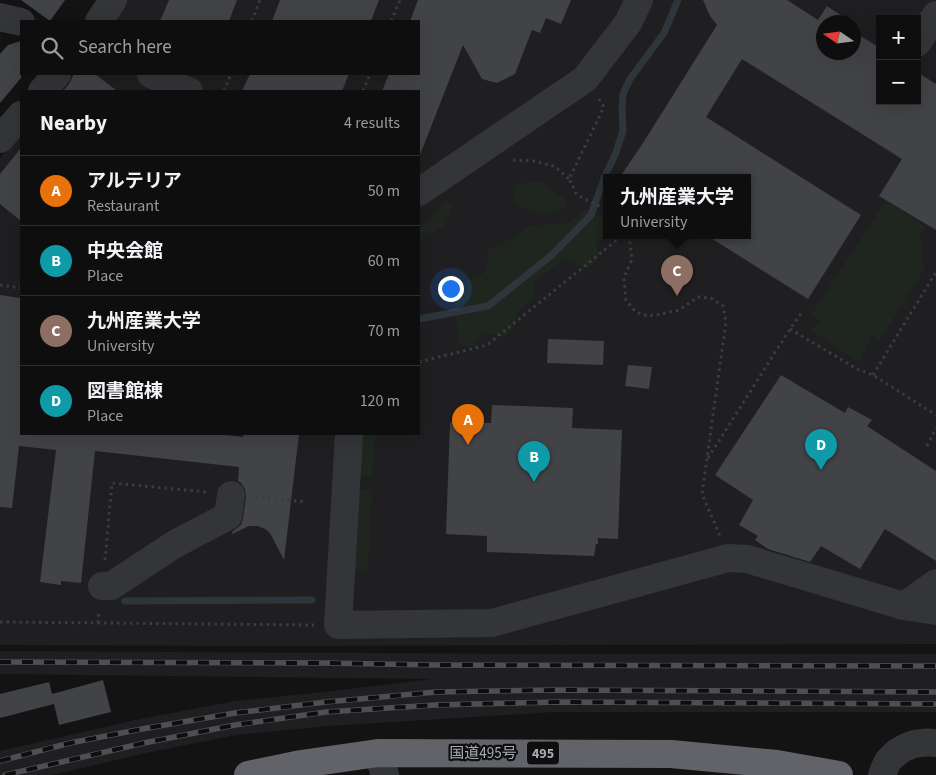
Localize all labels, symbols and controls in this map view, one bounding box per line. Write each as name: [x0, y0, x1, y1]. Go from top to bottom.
north arrow: [816, 15, 861, 60]
map controls: [876, 15, 921, 105]
button: +: [876, 15, 921, 60]
search box: [20, 20, 420, 75]
icon: search: [38, 34, 66, 62]
text: Search here: [78, 34, 172, 61]
button: −: [876, 60, 921, 105]
text: Nearby: [40, 108, 107, 138]
text: 4 results: [344, 112, 400, 134]
text: アルテリア: [87, 168, 182, 195]
popup: [603, 174, 751, 239]
text: A: [51, 180, 61, 202]
text: 50 m: [368, 180, 400, 202]
text: 九州産業大学: [620, 184, 734, 211]
text: Restaurant: [87, 195, 160, 217]
text: University: [620, 211, 687, 233]
text: 中央会館: [87, 238, 163, 265]
text: B: [51, 250, 61, 272]
text: 60 m: [368, 250, 400, 272]
pin: C: [661, 255, 693, 296]
text: Place: [87, 265, 123, 287]
your location: [438, 276, 464, 302]
text: 九州産業大学: [87, 308, 201, 335]
text: C: [51, 320, 61, 342]
text: 70 m: [368, 320, 400, 342]
text: University: [87, 335, 154, 357]
text: 図書館棟: [87, 378, 163, 405]
text: D: [51, 390, 61, 412]
text: 120 m: [360, 390, 400, 412]
pin: A: [452, 404, 484, 445]
text: Place: [87, 405, 123, 427]
pin: D: [805, 429, 837, 470]
pin: B: [518, 441, 550, 482]
road number: 495: [527, 741, 559, 764]
street label: 国道495号: [449, 743, 517, 764]

